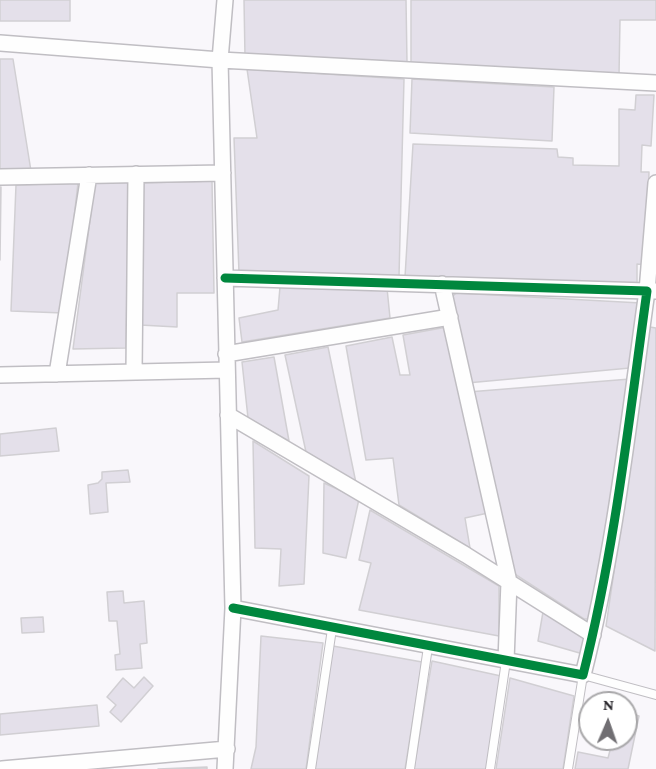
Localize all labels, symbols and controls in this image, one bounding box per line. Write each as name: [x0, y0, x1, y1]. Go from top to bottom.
north arrow: [578, 691, 638, 751]
text: N: [603, 696, 614, 713]

